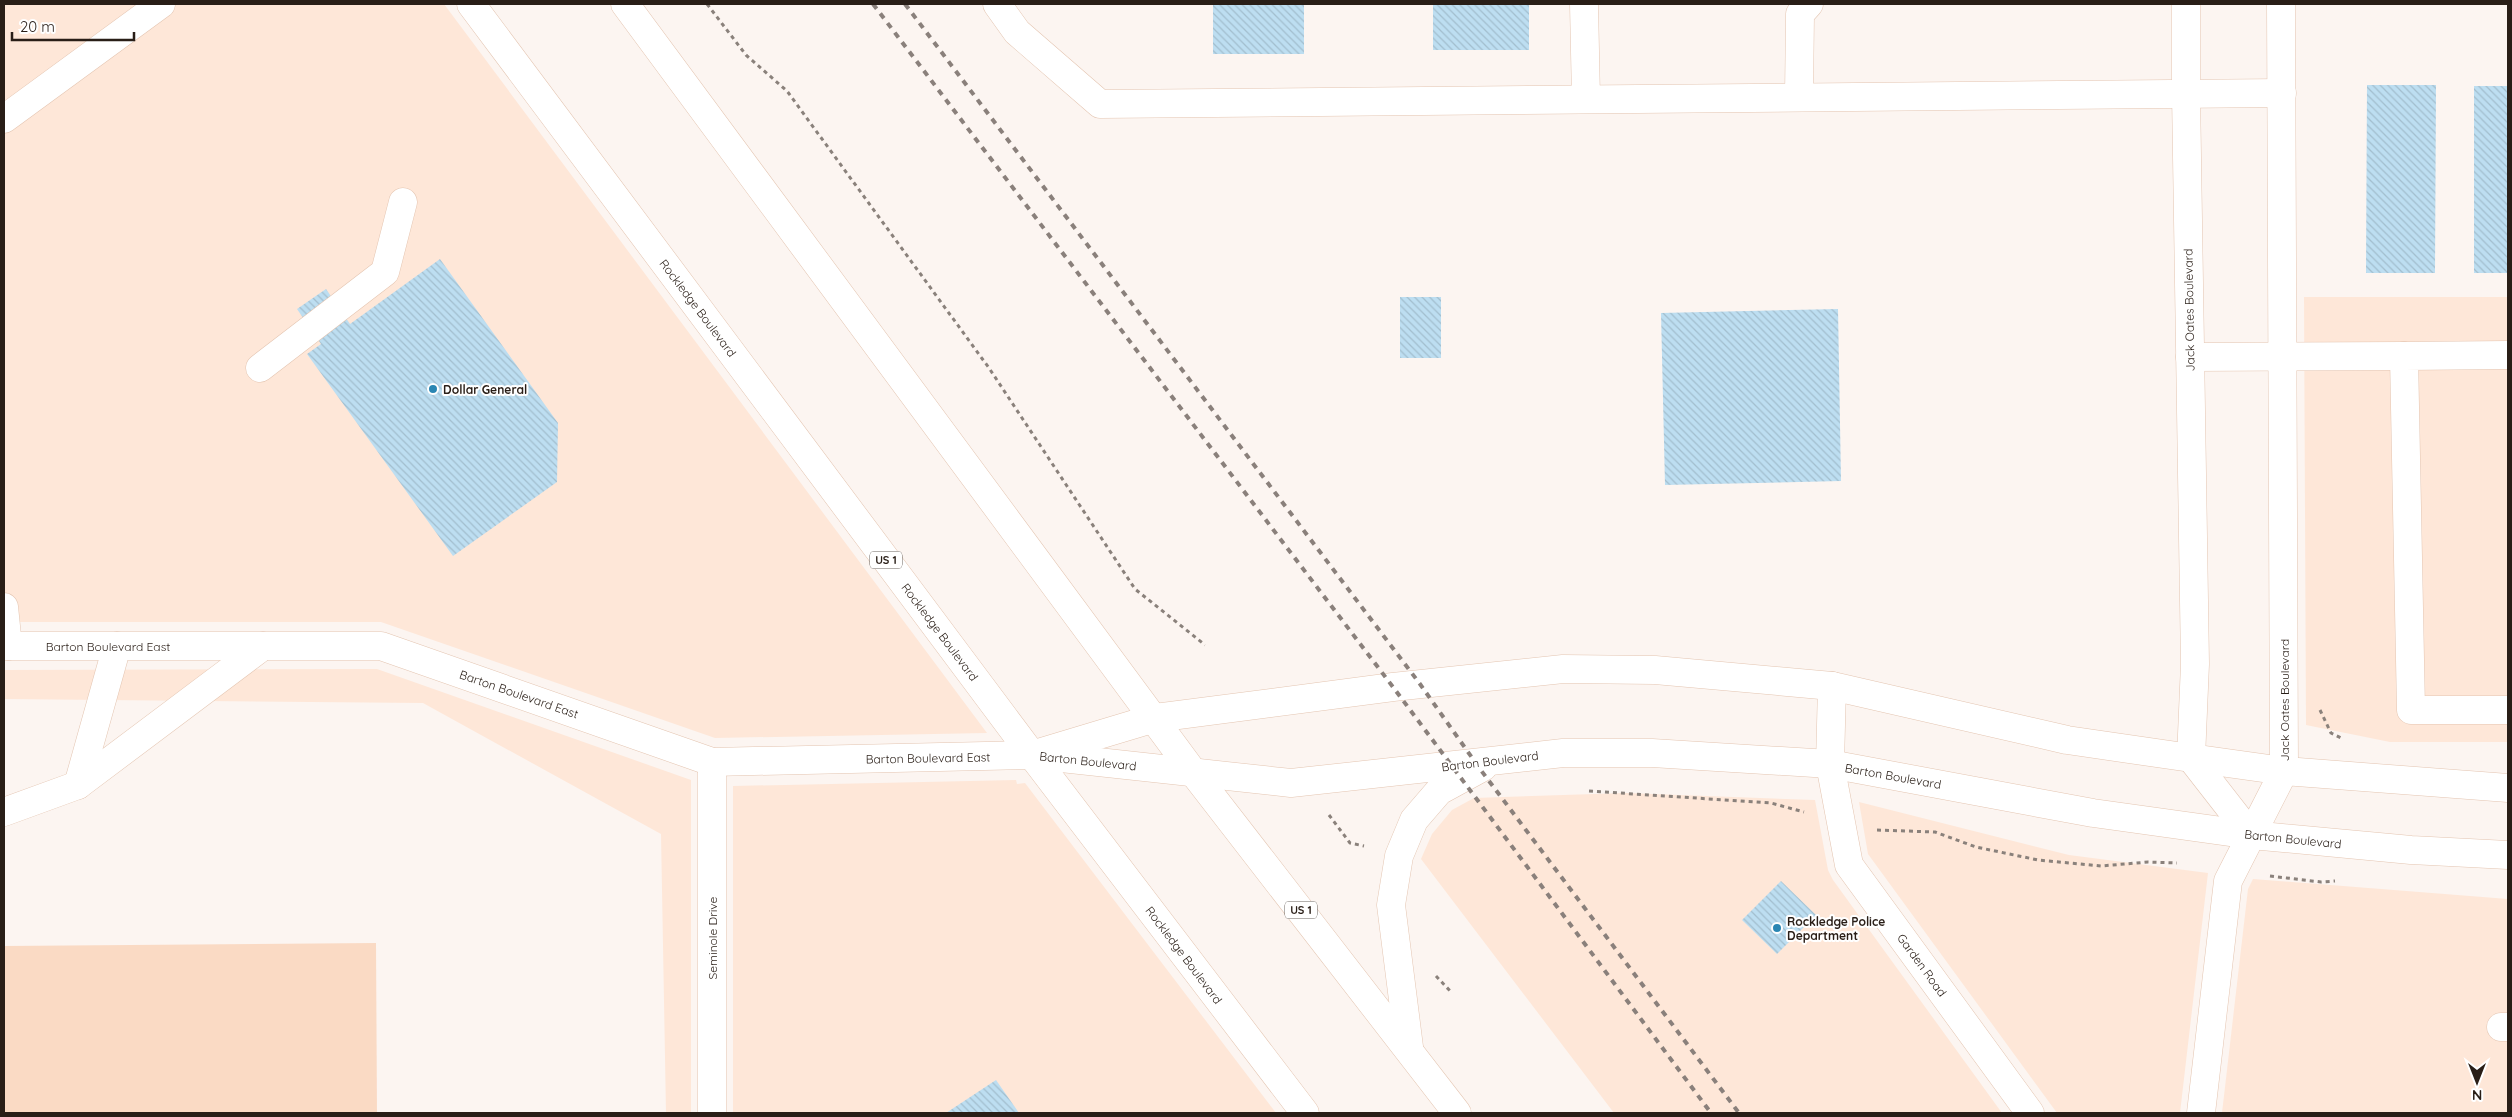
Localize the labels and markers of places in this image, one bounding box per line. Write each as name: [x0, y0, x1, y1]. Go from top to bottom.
place label: Dollar General: [443, 382, 527, 397]
marker: Dollar General: [427, 383, 439, 395]
place label: Rockledge Police Department: [1787, 914, 1885, 943]
marker: Rockledge Police Department: [1771, 922, 1783, 934]

